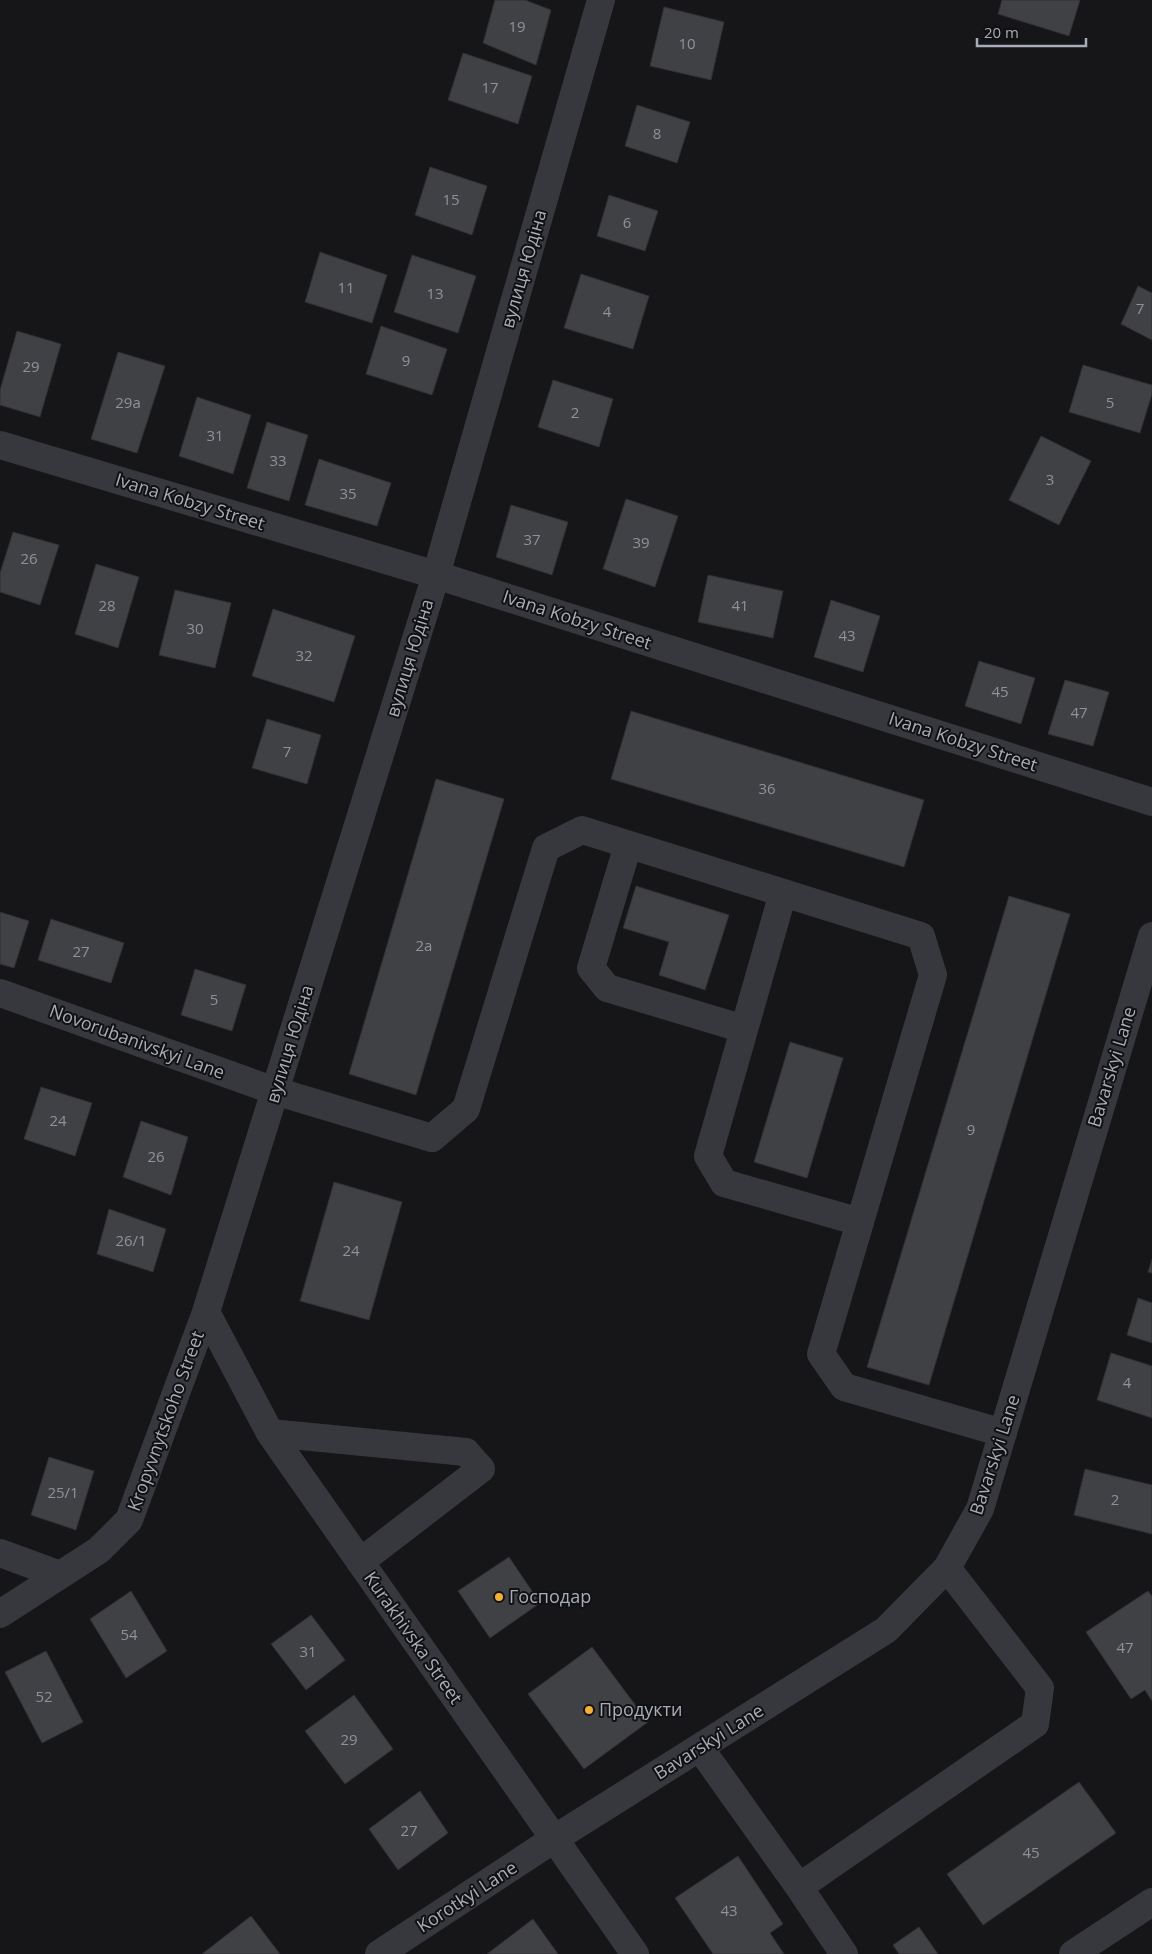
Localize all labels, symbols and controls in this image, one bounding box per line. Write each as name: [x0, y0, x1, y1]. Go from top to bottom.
scale bar: [977, 15, 1086, 47]
house number: 19: [508, 16, 526, 36]
text: 20 m: [984, 22, 1019, 42]
house number: 10: [678, 33, 696, 53]
house number: 17: [481, 77, 499, 97]
house number: 8: [653, 123, 661, 143]
house number: 15: [442, 189, 460, 209]
street label: вулиця Юдіна: [495, 207, 551, 331]
house number: 6: [623, 212, 631, 232]
house number: 11: [337, 277, 355, 297]
house number: 13: [426, 283, 444, 303]
house number: 7: [1136, 298, 1144, 318]
house number: 4: [603, 301, 612, 321]
house number: 9: [402, 350, 410, 370]
house number: 29: [22, 356, 40, 376]
house number: 29а: [115, 392, 141, 412]
house number: 5: [1106, 392, 1114, 412]
house number: 2: [571, 402, 579, 422]
house number: 31: [206, 425, 224, 445]
house number: 33: [269, 450, 287, 470]
street label: Ivana Kobzy Street: [113, 467, 268, 535]
house number: 3: [1046, 469, 1054, 489]
house number: 35: [339, 483, 357, 503]
house number: 37: [523, 529, 541, 549]
house number: 39: [632, 532, 650, 552]
house number: 26: [20, 548, 38, 568]
street label: Ivana Kobzy Street: [500, 584, 655, 654]
house number: 28: [98, 595, 116, 615]
house number: 41: [731, 595, 749, 615]
street label: вулиця Юдіна: [380, 596, 438, 720]
house number: 30: [186, 618, 204, 638]
house number: 43: [838, 625, 856, 645]
house number: 32: [295, 645, 313, 665]
house number: 45: [991, 681, 1009, 701]
house number: 47: [1070, 702, 1088, 722]
street label: Ivana Kobzy Street: [886, 706, 1041, 776]
house number: 7: [283, 741, 291, 761]
house number: 36: [758, 778, 776, 798]
house number: 2а: [416, 935, 432, 955]
house number: 27: [72, 941, 90, 961]
street label: вулиця Юдіна: [260, 982, 318, 1106]
house number: 5: [210, 989, 218, 1009]
street label: Novorubanivskyi Lane: [46, 998, 228, 1084]
street label: Bavarskyi Lane: [1081, 1004, 1141, 1130]
house number: 24: [49, 1110, 67, 1130]
house number: 9: [967, 1119, 975, 1139]
house number: 26: [147, 1146, 165, 1166]
house number: 26/1: [115, 1230, 147, 1250]
house number: 24: [342, 1240, 360, 1260]
street label: Kropyvnytskoho Street: [121, 1327, 209, 1514]
house number: 4: [1123, 1372, 1132, 1392]
street label: Bavarskyi Lane: [963, 1392, 1025, 1518]
house number: 25/1: [47, 1482, 79, 1502]
house number: 2: [1111, 1489, 1119, 1509]
street label: Kurakhivska Street: [359, 1566, 469, 1708]
place label: Господар: [509, 1584, 591, 1608]
marker: Господар: [493, 1591, 505, 1603]
house number: 54: [120, 1624, 138, 1644]
house number: 47: [1116, 1637, 1134, 1657]
house number: 31: [299, 1641, 317, 1661]
house number: 52: [35, 1686, 53, 1706]
place label: Продукти: [599, 1697, 683, 1721]
street label: Bavarskyi Lane: [649, 1698, 768, 1784]
marker: Продукти: [583, 1704, 595, 1716]
house number: 29: [340, 1729, 358, 1749]
house number: 27: [400, 1820, 418, 1840]
house number: 45: [1022, 1842, 1040, 1862]
street label: Korotkyi Lane: [412, 1855, 521, 1937]
house number: 43: [720, 1900, 738, 1920]

